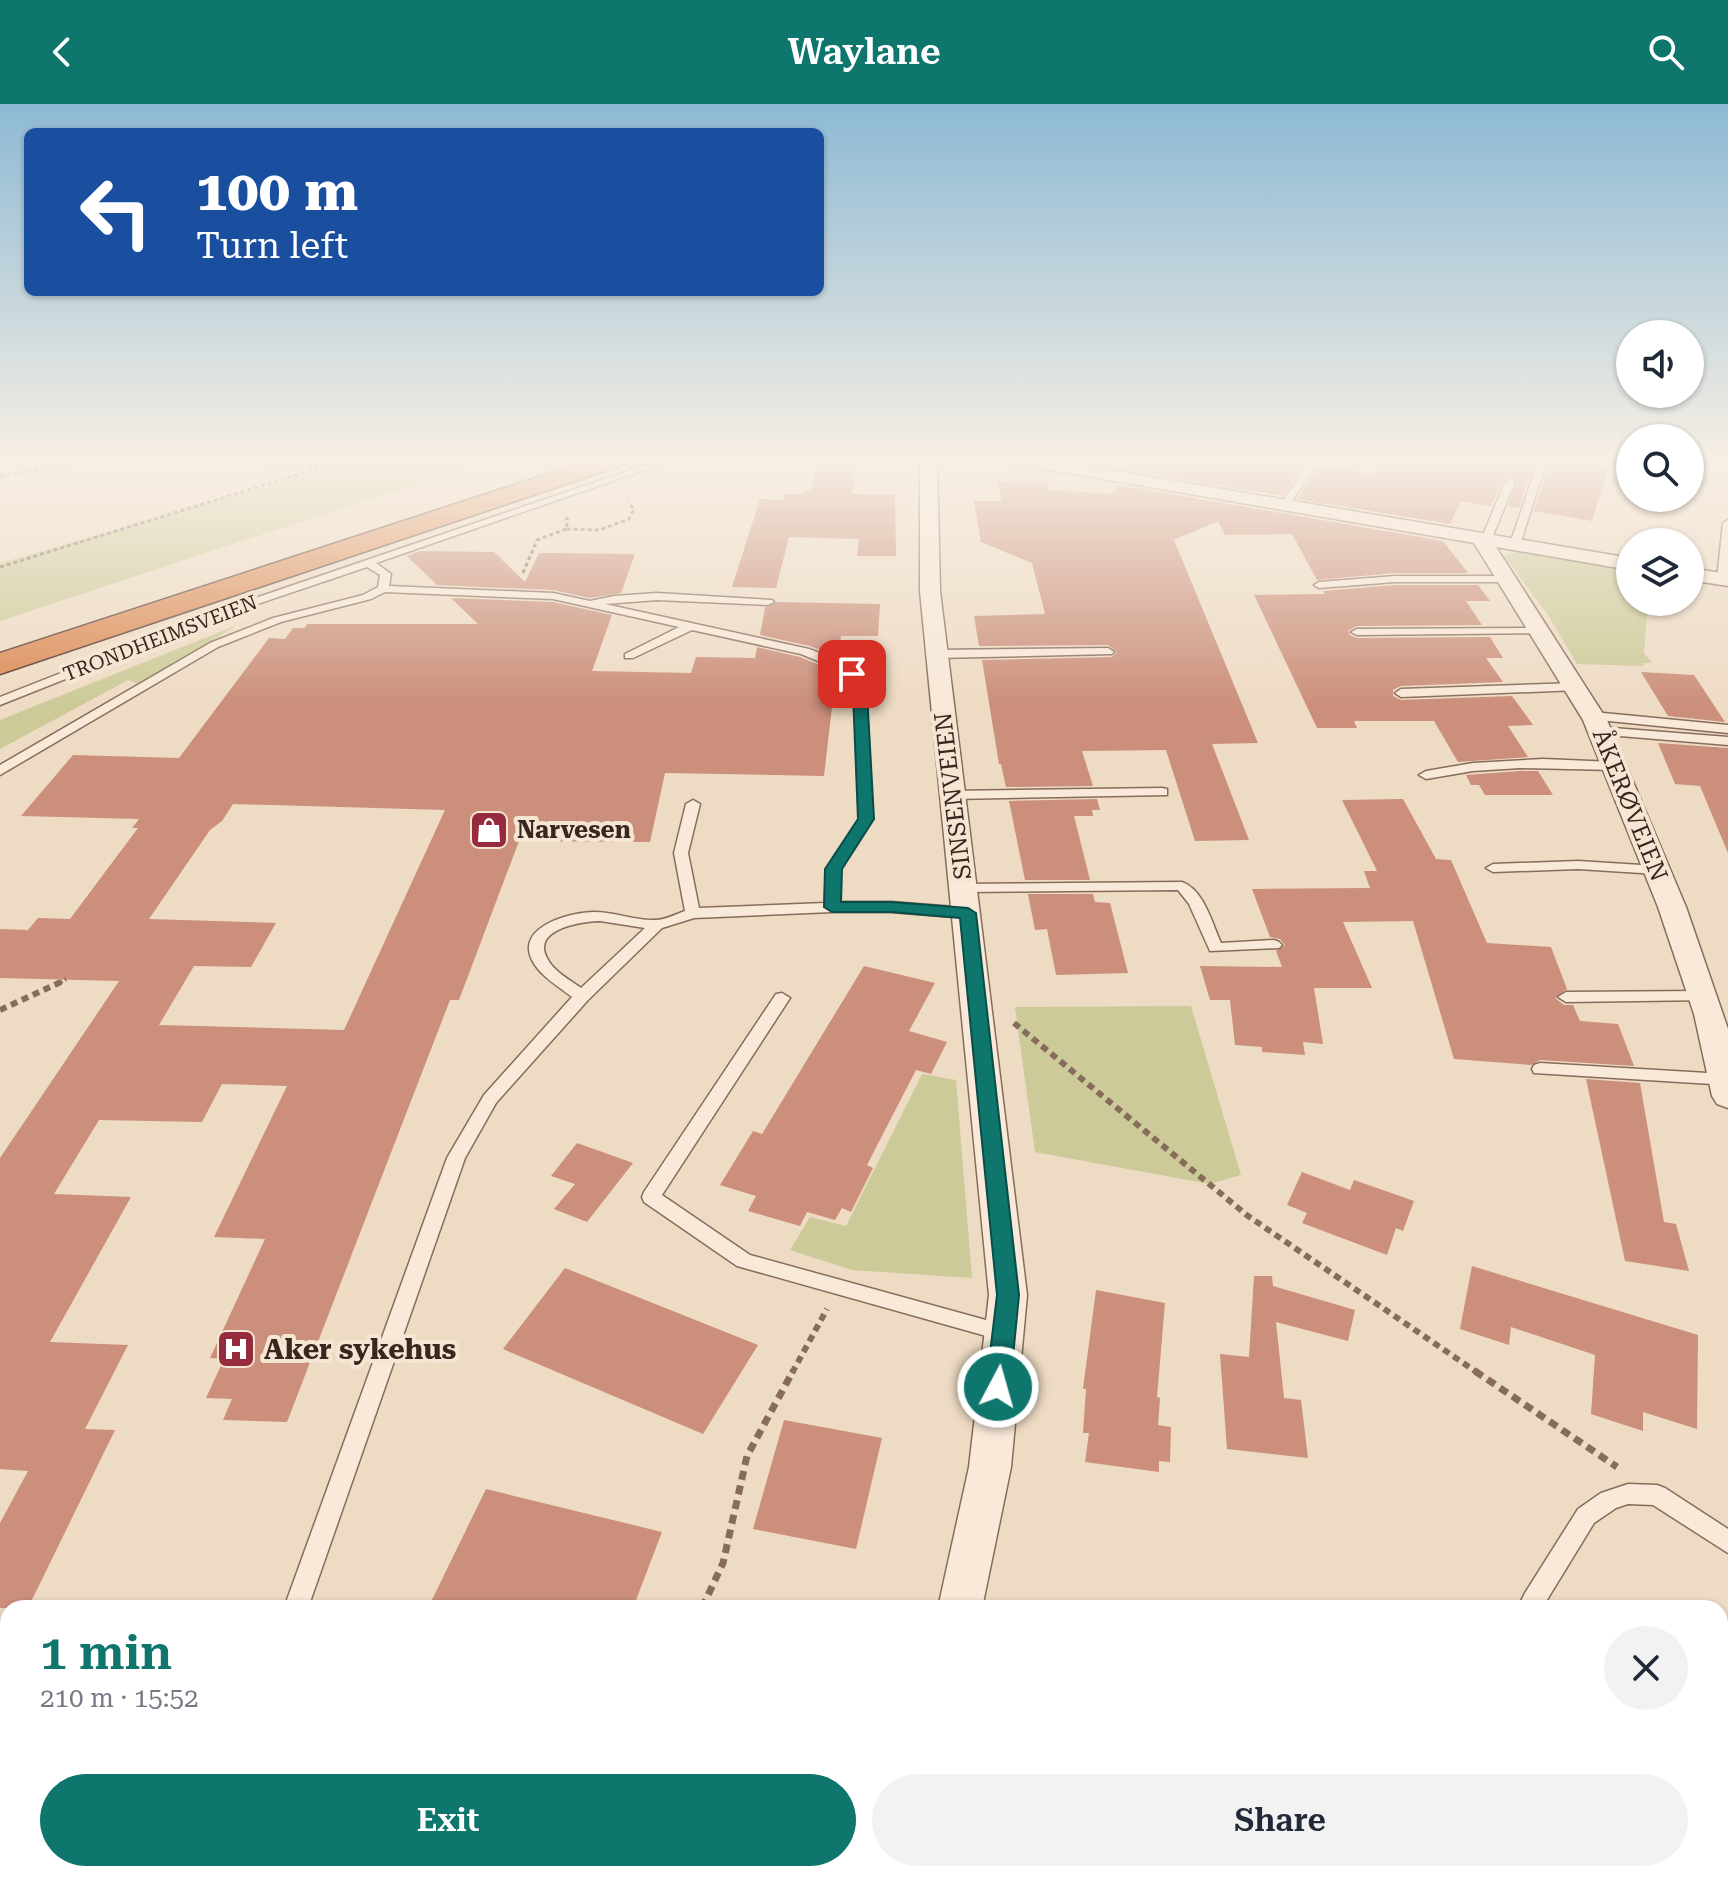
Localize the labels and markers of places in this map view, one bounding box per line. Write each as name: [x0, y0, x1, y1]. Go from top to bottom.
pin: [818, 640, 886, 708]
shop icon: Narvesen: [468, 809, 510, 851]
place label: Narvesen: [517, 816, 631, 844]
hospital icon: Aker sykehus: [215, 1328, 257, 1370]
place label: Aker sykehus: [264, 1333, 456, 1366]

